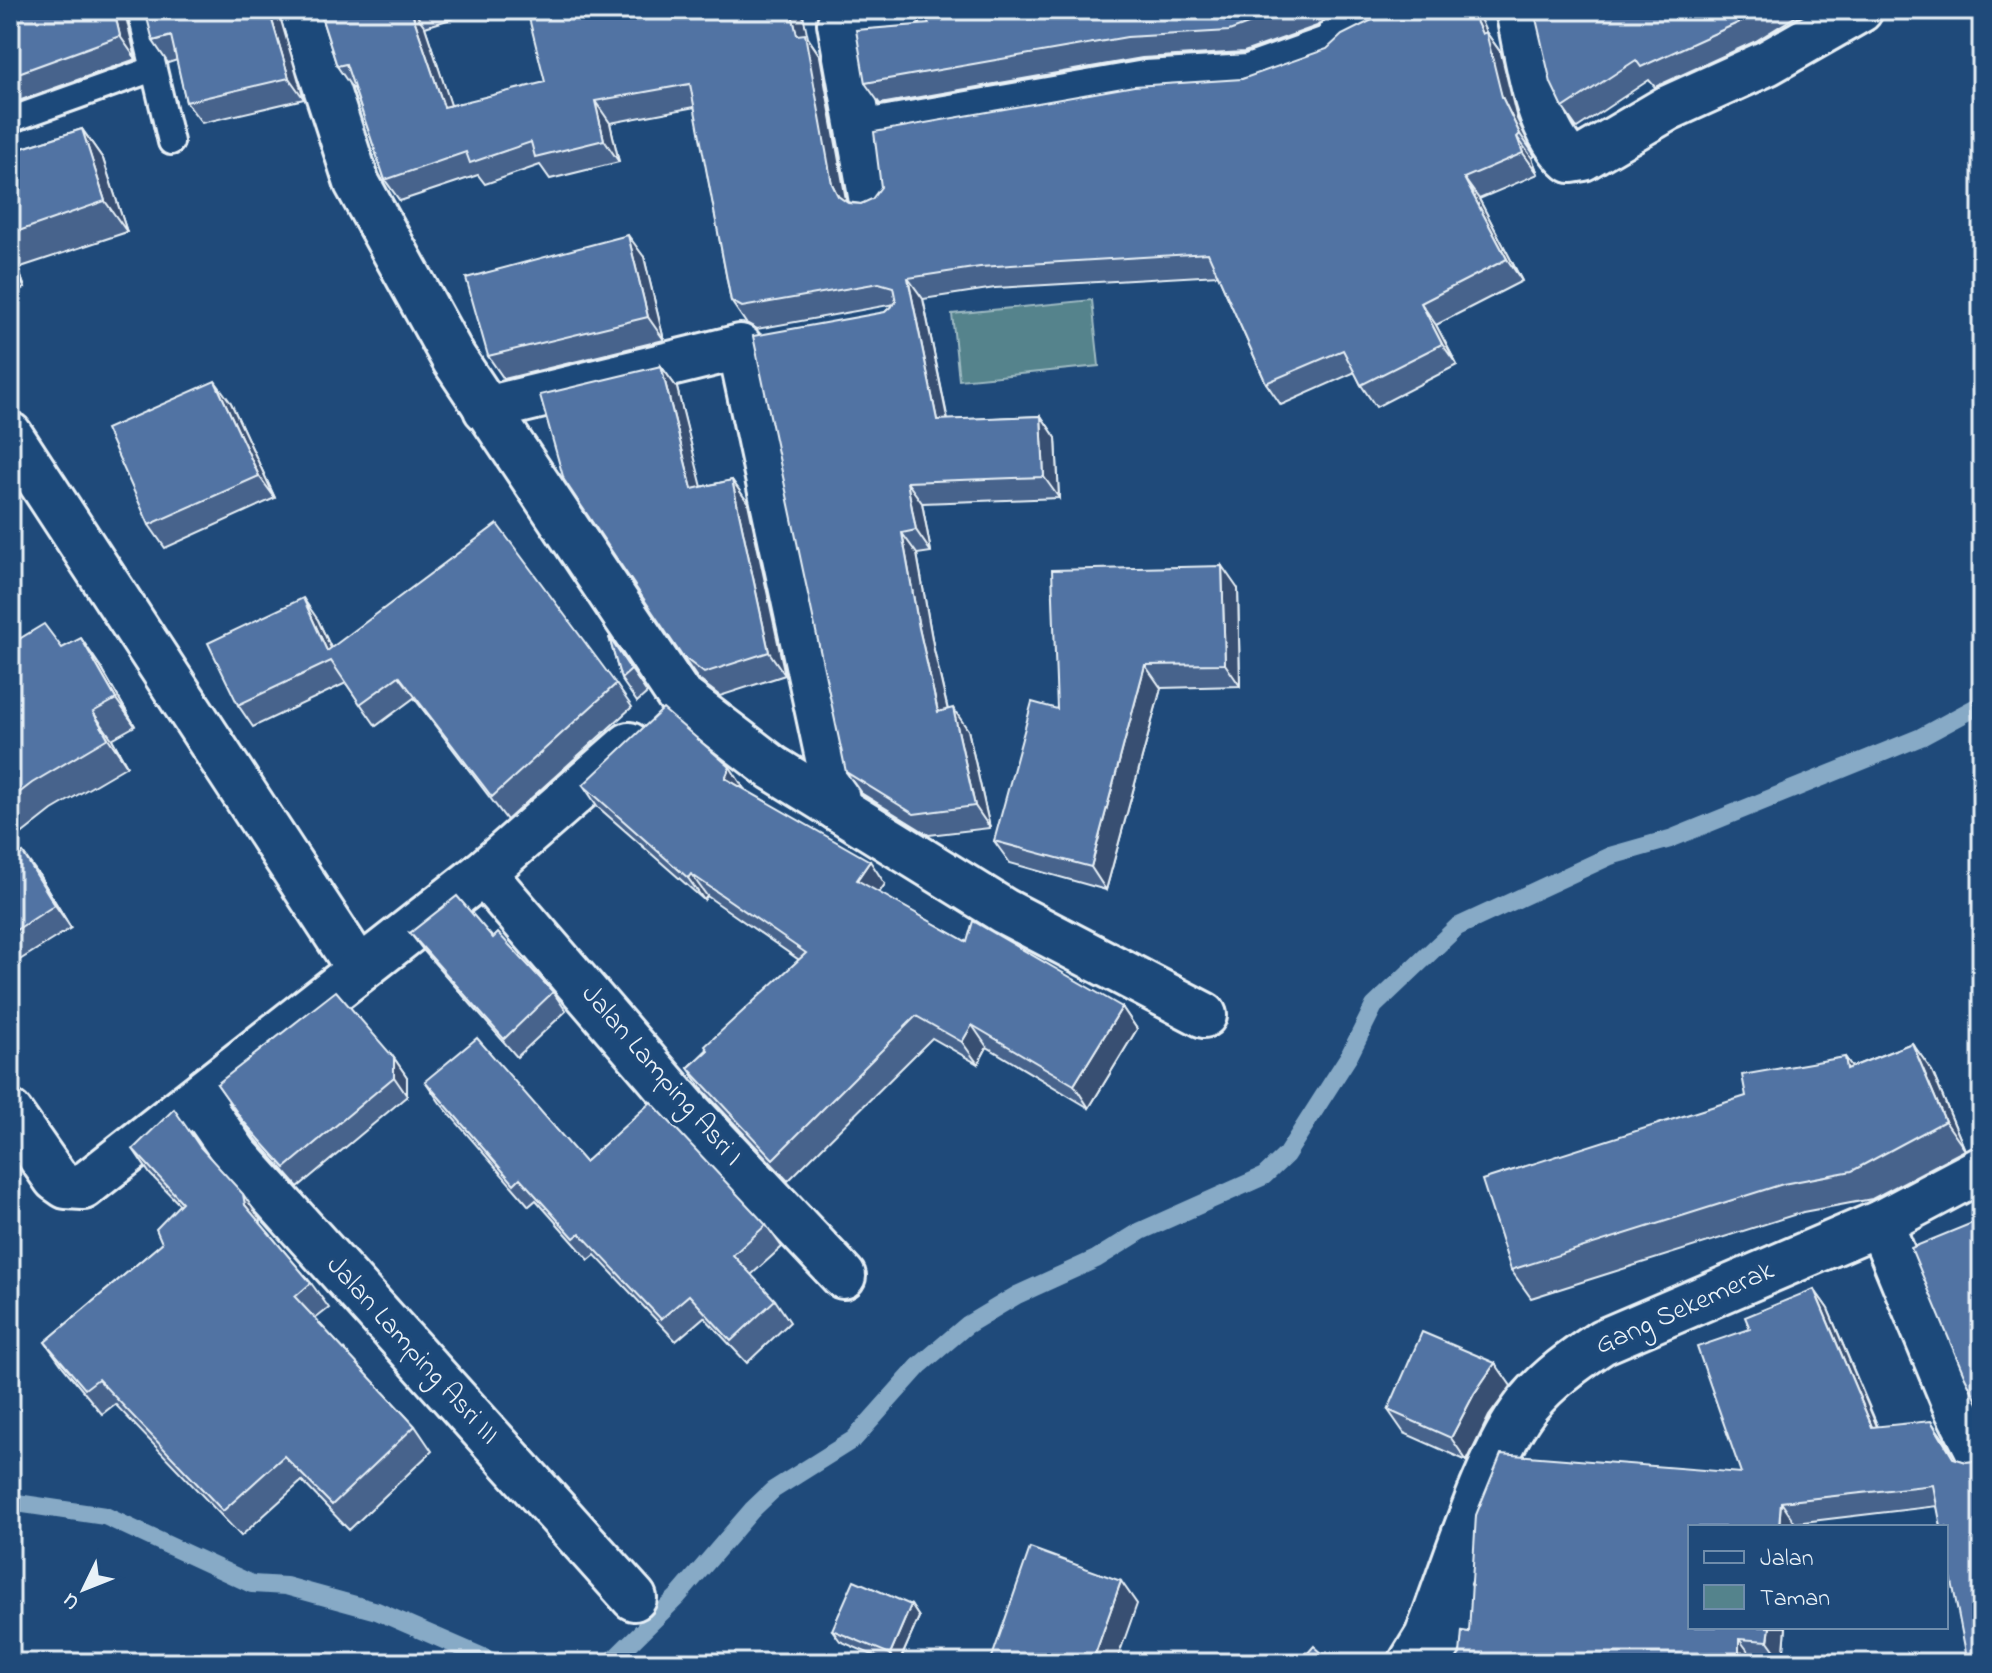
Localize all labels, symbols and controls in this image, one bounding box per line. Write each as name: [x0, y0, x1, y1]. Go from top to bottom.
street label: Jalan Lamping Asri I: [570, 976, 752, 1176]
street label: Jalan Lamping Asri III: [316, 1247, 508, 1455]
street label: Gang Sekemerak: [1589, 1251, 1782, 1367]
legend: [1688, 1525, 1948, 1629]
text: Jalan: [1760, 1542, 1814, 1577]
north arrow: [44, 1549, 124, 1629]
text: Taman: [1760, 1582, 1830, 1617]
text: U: [55, 1585, 88, 1617]

